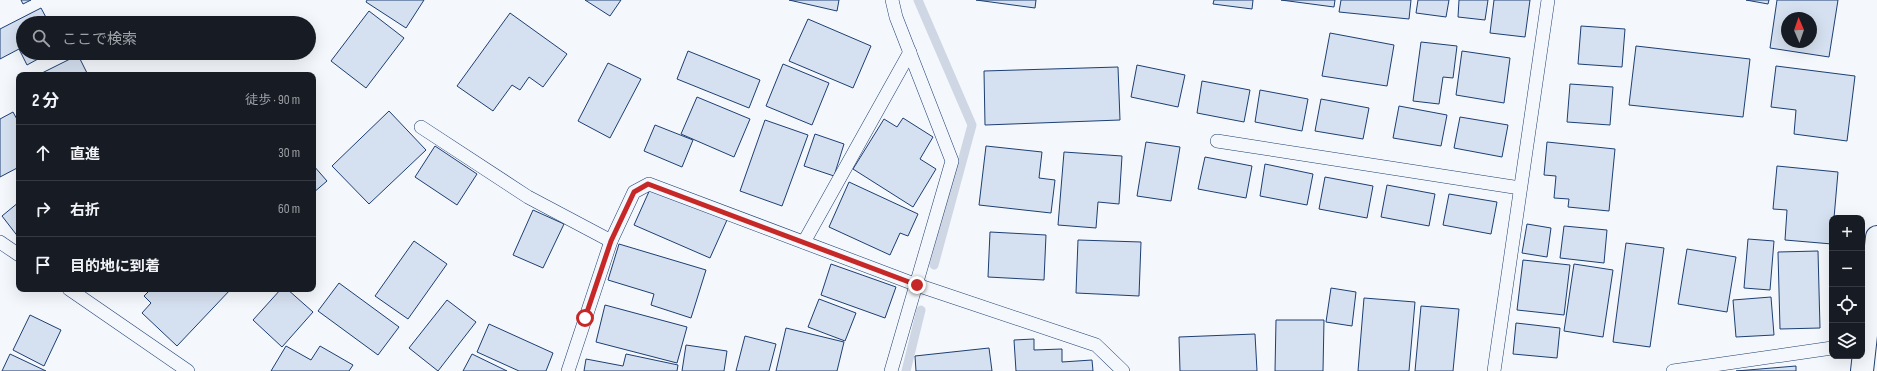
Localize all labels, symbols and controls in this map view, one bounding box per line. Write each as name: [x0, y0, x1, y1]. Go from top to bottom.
north arrow: [1781, 12, 1817, 48]
search box: [16, 16, 316, 60]
icon: search: [30, 27, 52, 49]
text: ここで検索: [62, 30, 137, 49]
text: 2 分: [32, 91, 59, 111]
text: 徒歩 · 90 m: [245, 92, 300, 108]
icon: ahead: [32, 142, 54, 164]
text: 直進: [70, 145, 100, 164]
text: 30 m: [278, 145, 300, 161]
icon: right: [32, 198, 54, 220]
text: 右折: [70, 201, 100, 220]
text: 60 m: [278, 201, 300, 217]
map controls: [1829, 215, 1865, 359]
button: +: [1829, 215, 1865, 251]
button: −: [1829, 251, 1865, 287]
icon: arrive: [32, 254, 54, 276]
text: 目的地に到着: [70, 257, 160, 276]
route end: [908, 276, 926, 294]
button: locate: [1829, 287, 1865, 323]
route start: [576, 309, 594, 327]
button: layers: [1829, 323, 1865, 359]

